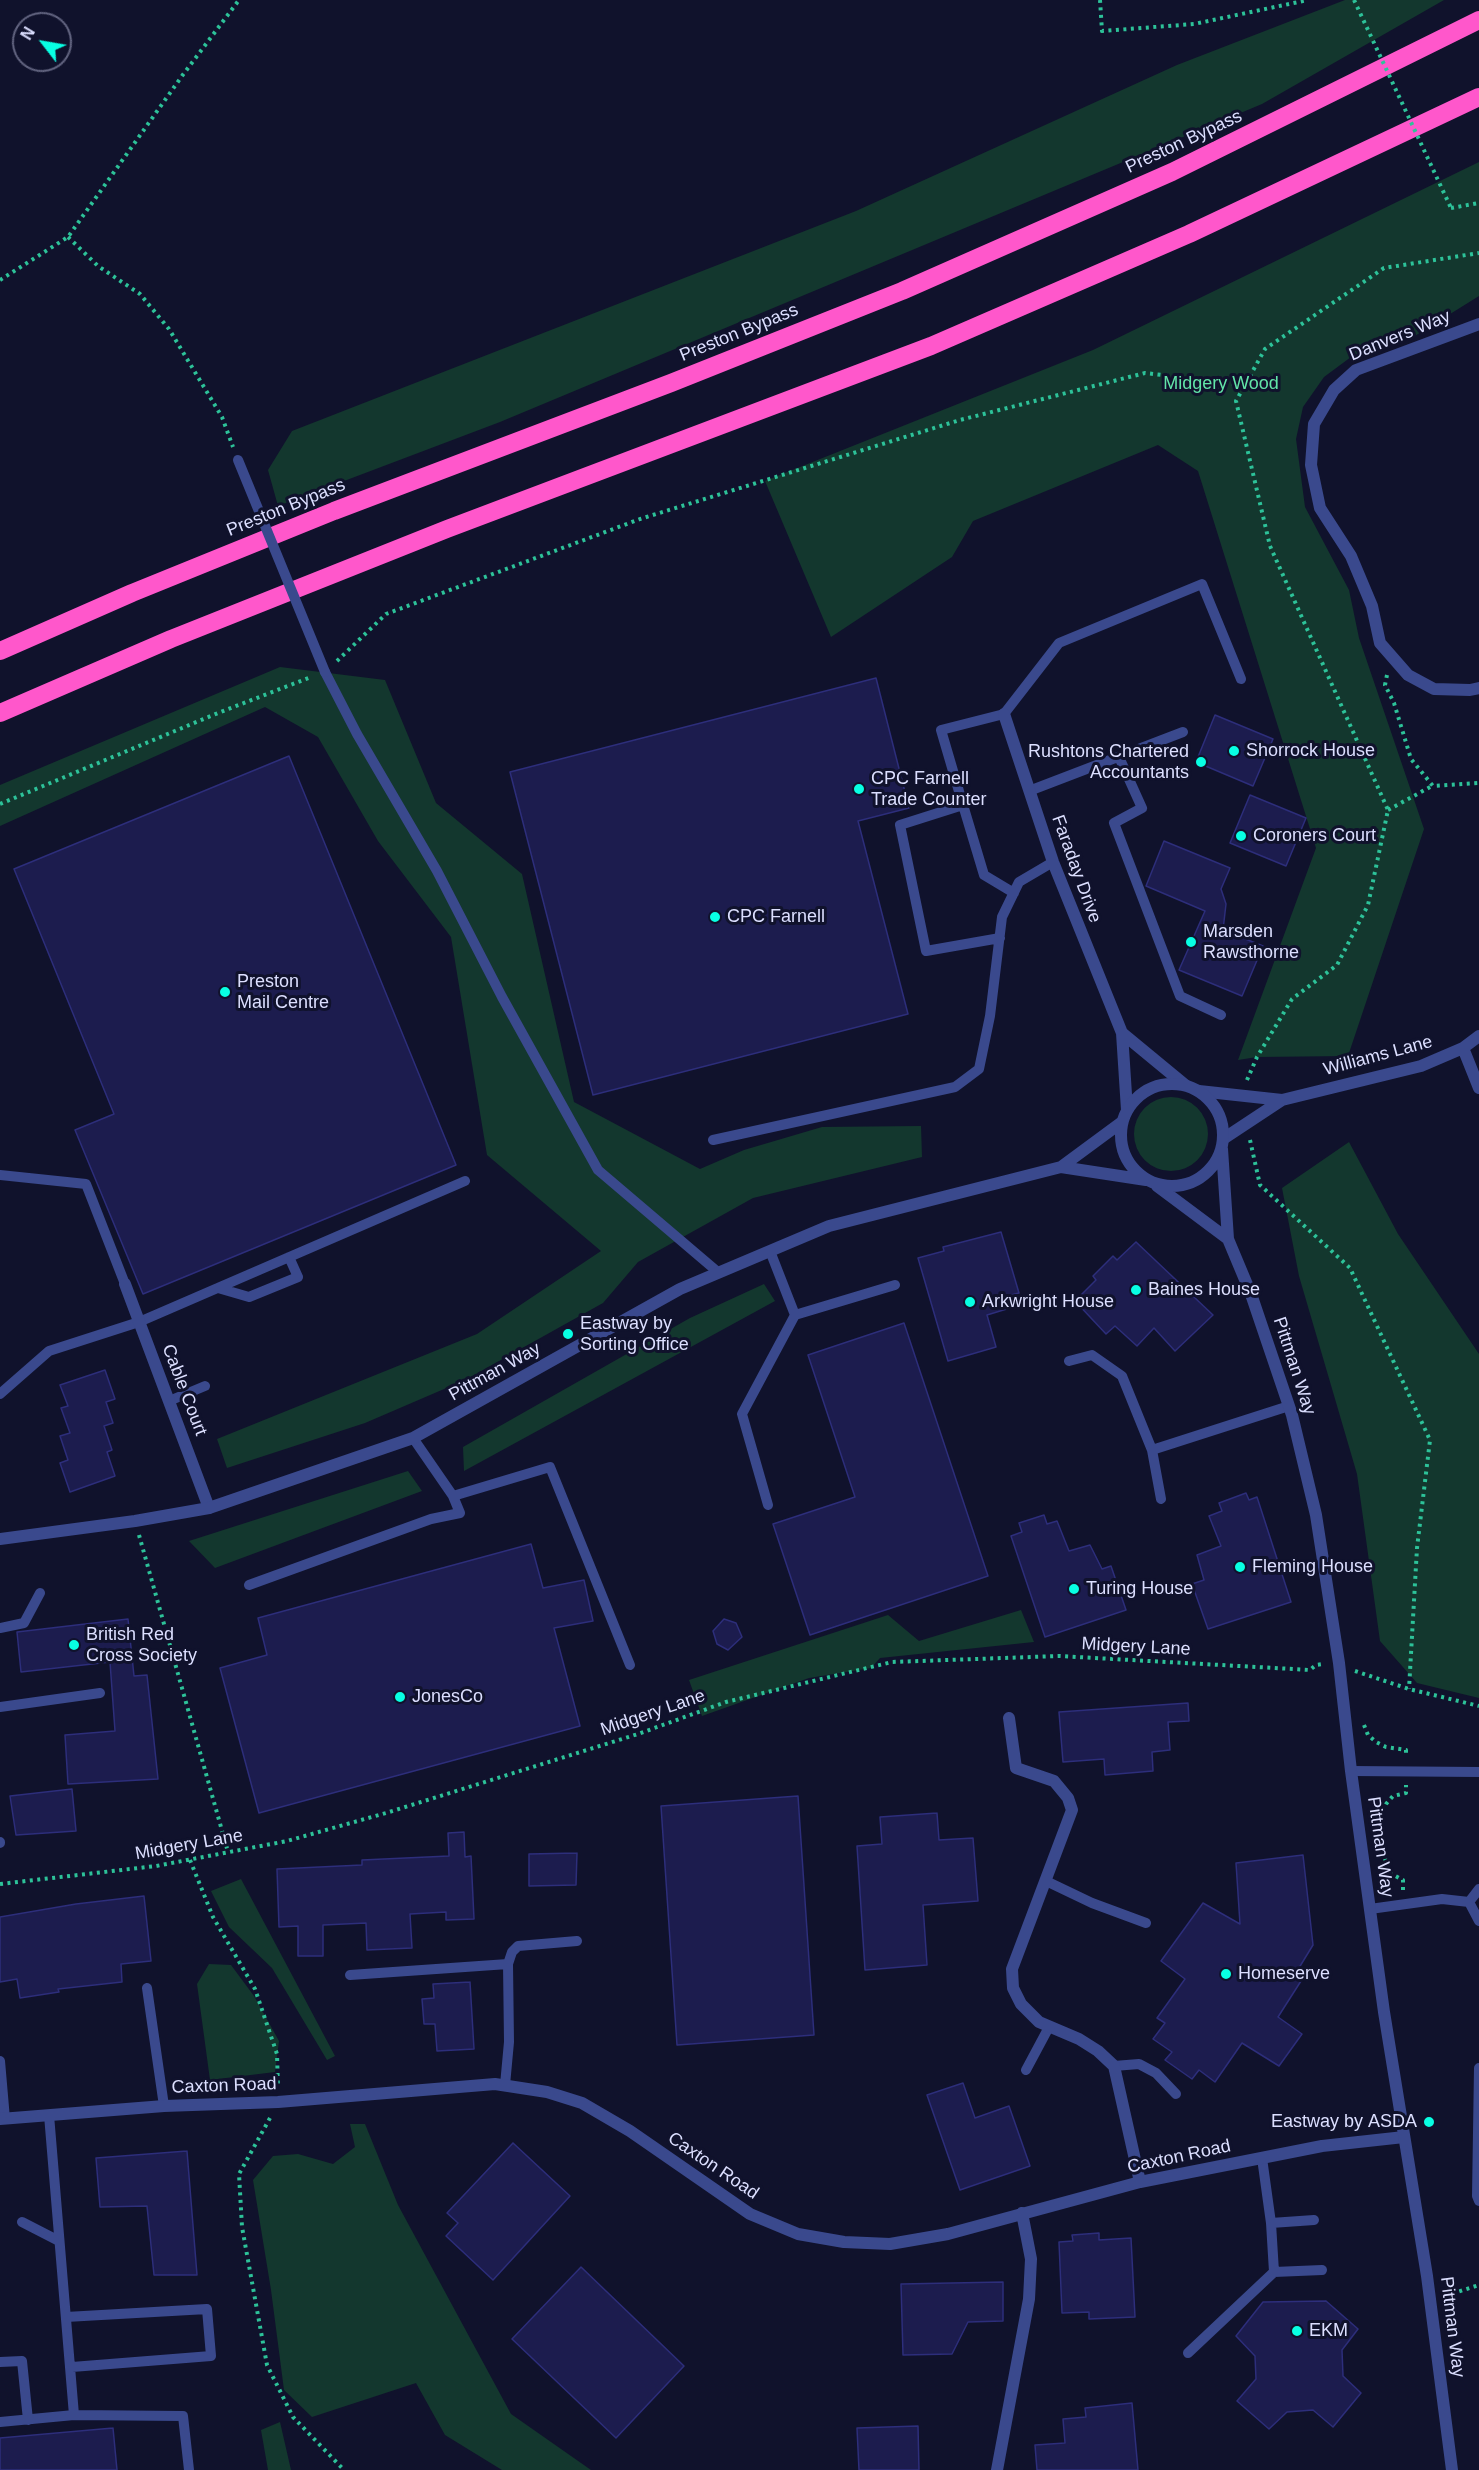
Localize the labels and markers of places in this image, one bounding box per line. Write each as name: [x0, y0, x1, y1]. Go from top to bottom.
place label: Shorrock House: [1246, 740, 1375, 762]
place label: Rushtons Chartered Accountants: [1028, 741, 1189, 783]
marker: Shorrock House: [1227, 744, 1241, 758]
marker: Rushtons Chartered Accountants: [1194, 755, 1208, 769]
place label: CPC Farnell Trade Counter: [871, 768, 986, 810]
marker: CPC Farnell Trade Counter: [852, 782, 866, 796]
place label: Coroners Court: [1253, 825, 1376, 847]
marker: Coroners Court: [1234, 829, 1248, 843]
place label: CPC Farnell: [727, 906, 825, 928]
marker: CPC Farnell: [708, 910, 722, 924]
place label: Marsden Rawsthorne: [1203, 921, 1299, 964]
marker: Marsden Rawsthorne: [1184, 935, 1198, 949]
place label: Preston Mail Centre: [237, 971, 329, 1014]
marker: Preston Mail Centre: [218, 985, 232, 999]
place label: Baines House: [1148, 1279, 1260, 1301]
marker: Baines House: [1129, 1283, 1143, 1297]
place label: Arkwright House: [982, 1291, 1114, 1313]
marker: Arkwright House: [963, 1295, 977, 1309]
place label: Eastway by Sorting Office: [580, 1313, 689, 1356]
marker: Eastway by Sorting Office: [561, 1327, 575, 1341]
place label: Fleming House: [1252, 1556, 1373, 1578]
marker: Fleming House: [1233, 1560, 1247, 1574]
place label: Turing House: [1086, 1578, 1193, 1600]
marker: Turing House: [1067, 1582, 1081, 1596]
place label: British Red Cross Society: [86, 1624, 197, 1666]
marker: British Red Cross Society: [67, 1638, 81, 1652]
place label: JonesCo: [412, 1686, 483, 1708]
marker: JonesCo: [393, 1690, 407, 1704]
place label: Homeserve: [1238, 1963, 1330, 1985]
marker: Homeserve: [1219, 1967, 1233, 1981]
place label: Eastway by ASDA: [1271, 2111, 1417, 2133]
marker: Eastway by ASDA: [1422, 2115, 1436, 2129]
place label: EKM: [1309, 2320, 1348, 2342]
marker: EKM: [1290, 2324, 1304, 2338]

